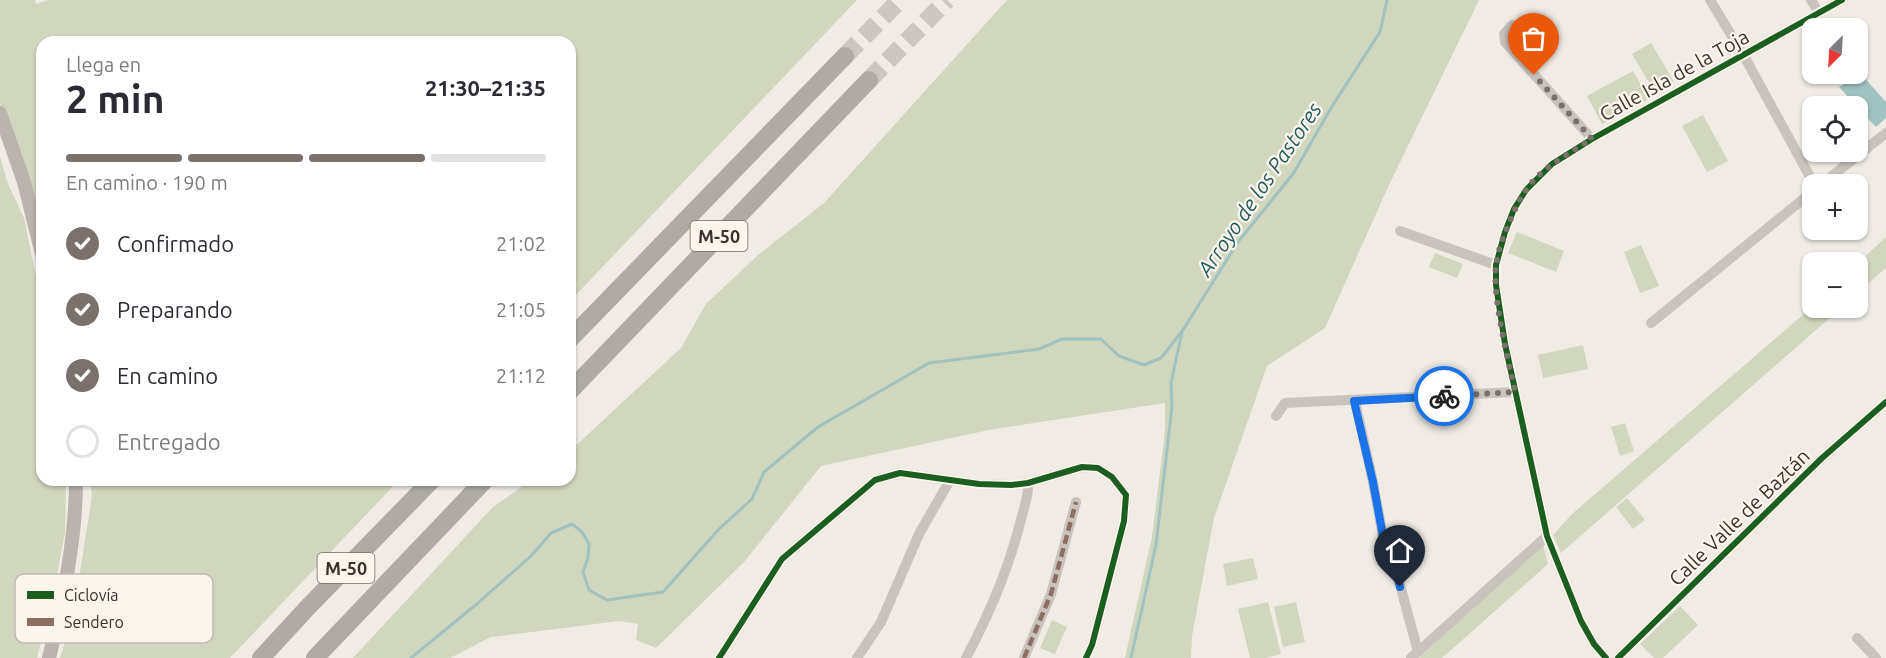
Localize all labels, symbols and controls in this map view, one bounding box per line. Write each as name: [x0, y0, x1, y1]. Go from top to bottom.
pin: [1508, 13, 1559, 75]
north arrow: [1802, 18, 1868, 84]
map controls: [1802, 18, 1868, 318]
icon: bag: [1517, 22, 1550, 55]
street label: Calle Isla de la Toja: [1595, 24, 1753, 126]
text: Llega en: [66, 53, 141, 76]
text: 21:30–21:35: [425, 75, 546, 100]
text: 2 min: [66, 77, 165, 120]
button: locate: [1802, 96, 1868, 162]
water label: Arroyo de los Pastores: [1191, 98, 1326, 281]
text: En camino · 190 m: [66, 171, 228, 194]
button: +: [1802, 174, 1868, 240]
road number: M-50: [690, 221, 748, 251]
icon: check: [66, 227, 99, 260]
text: Confirmado: [117, 231, 234, 256]
text: 21:02: [496, 232, 546, 255]
button: −: [1802, 252, 1868, 318]
icon: check: [66, 293, 99, 326]
text: Preparando: [117, 297, 233, 322]
text: 21:05: [496, 298, 546, 321]
icon: check: [66, 359, 99, 392]
text: En camino: [117, 363, 218, 388]
text: 21:12: [496, 364, 546, 387]
courier: [1414, 366, 1474, 426]
icon: bike: [1428, 380, 1461, 413]
text: Entregado: [117, 429, 221, 454]
street label: Calle Valle de Baztán: [1664, 444, 1814, 590]
pin: [1374, 525, 1425, 587]
icon: home: [1383, 534, 1416, 567]
road number: M-50: [318, 553, 374, 583]
legend: [15, 574, 213, 643]
text: Ciclovía: [64, 586, 119, 604]
text: Sendero: [64, 613, 124, 631]

